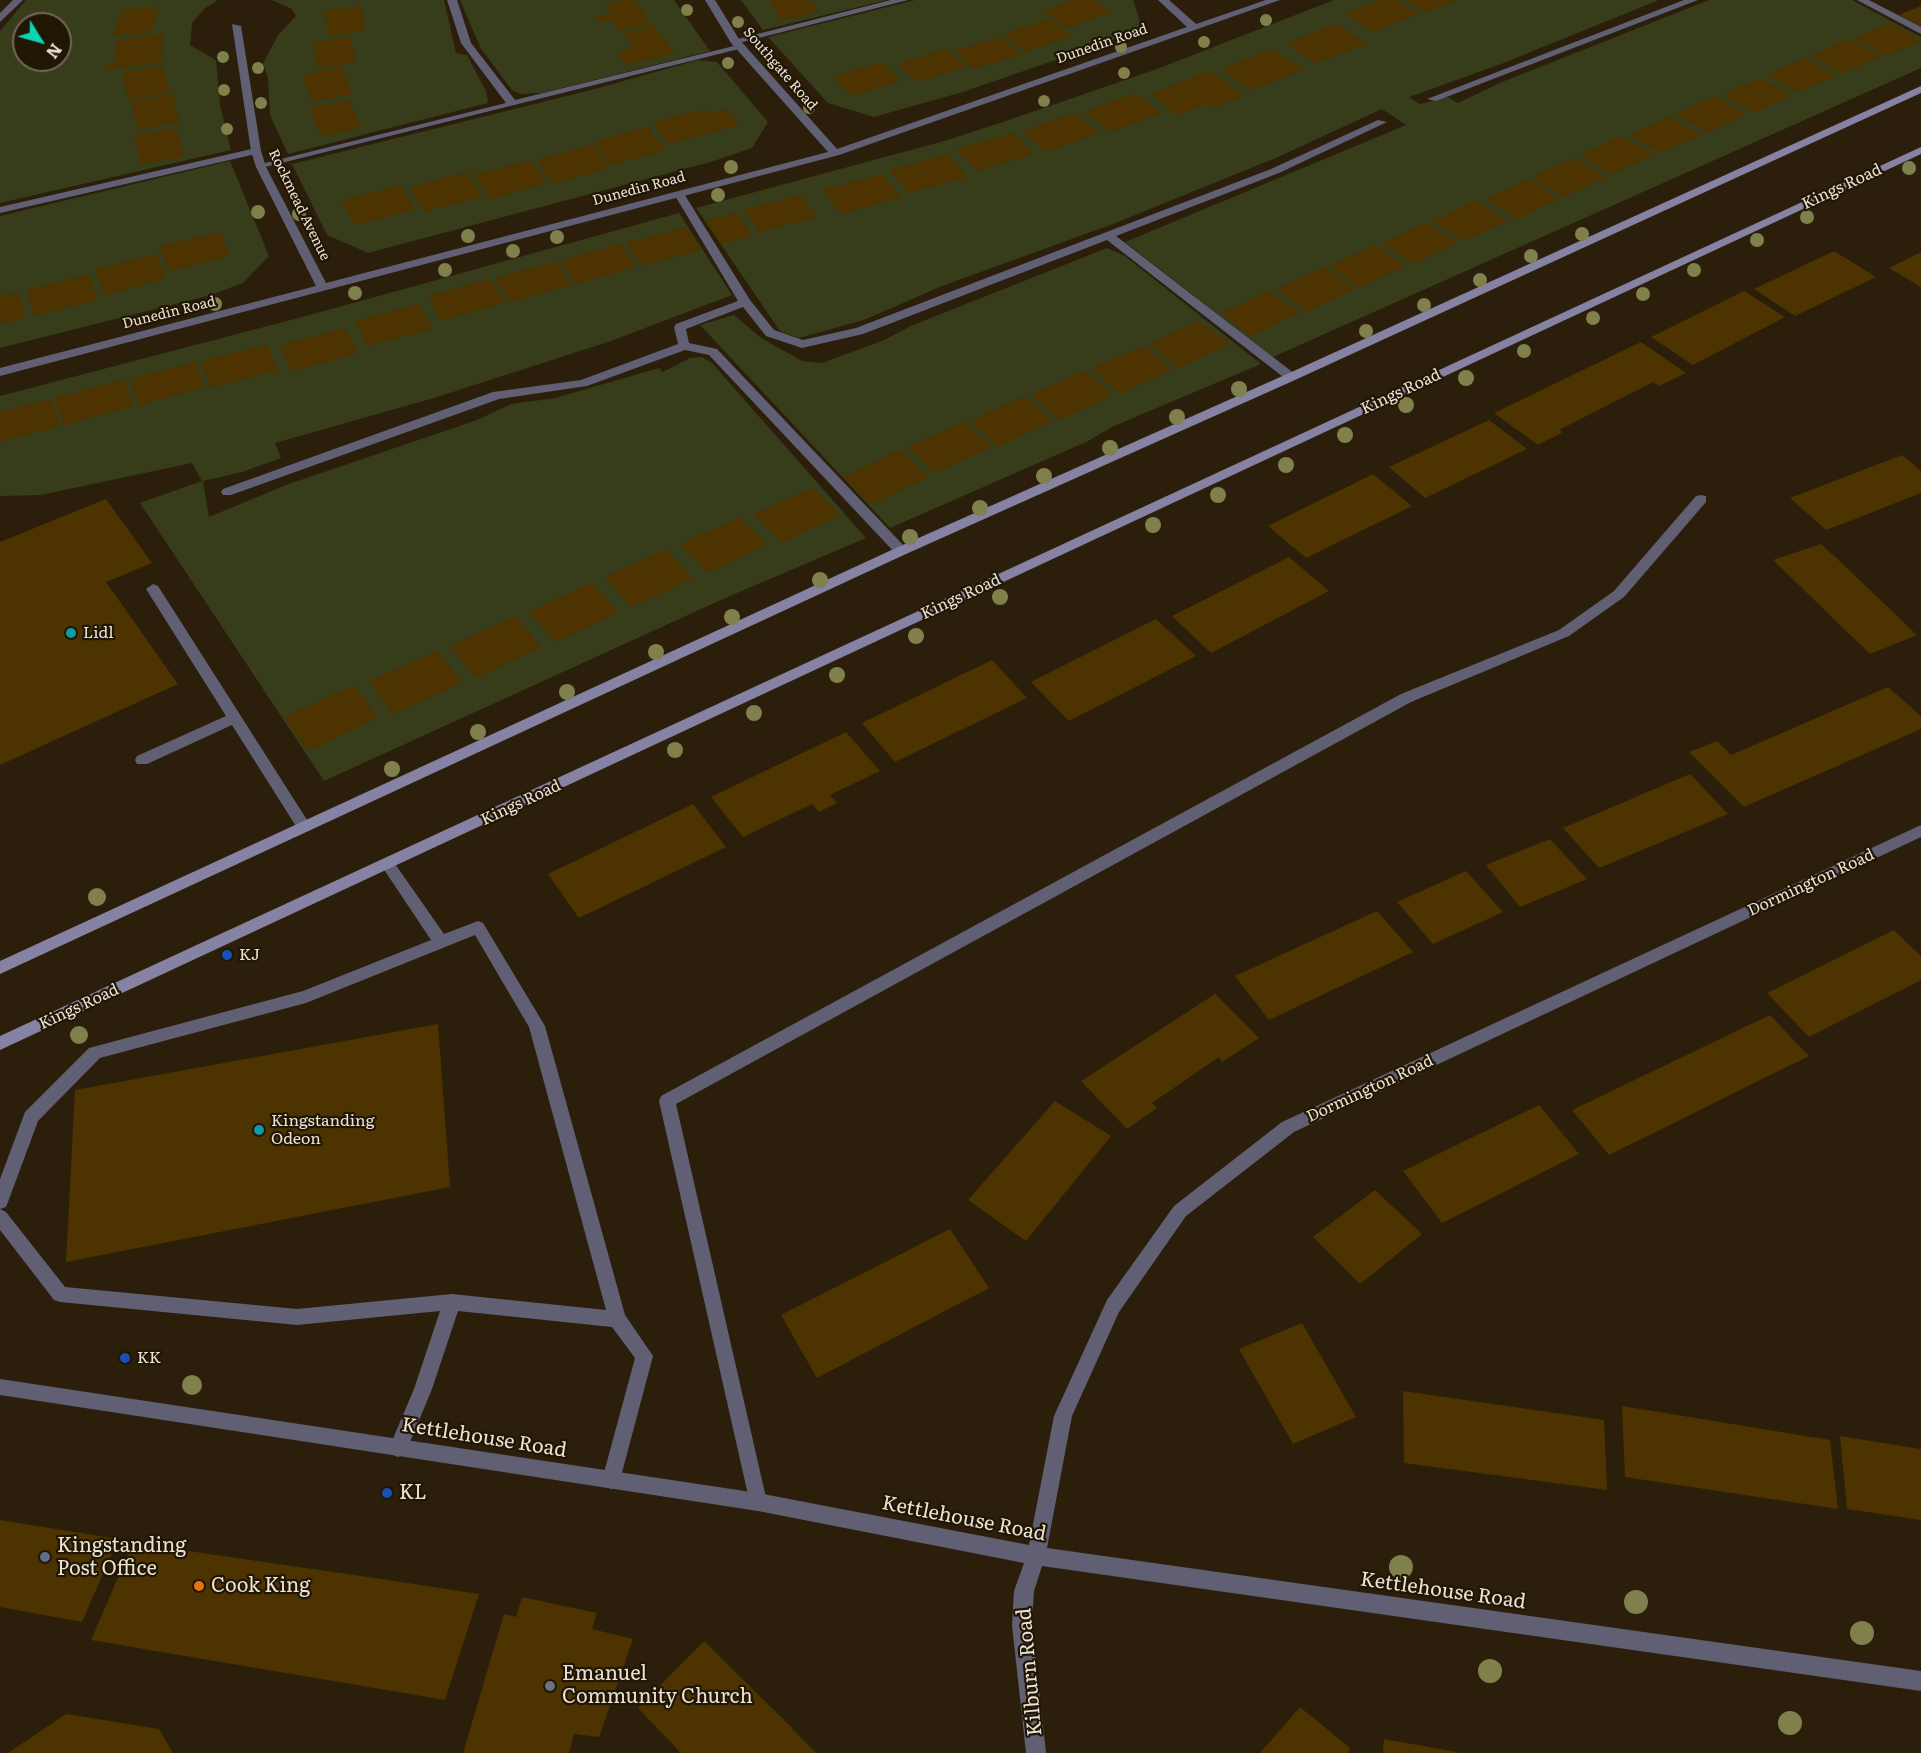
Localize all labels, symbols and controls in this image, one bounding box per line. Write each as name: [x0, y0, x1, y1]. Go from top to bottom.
north arrow: [12, 12, 72, 72]
street label: Dunedin Road: [1054, 21, 1150, 67]
street label: Southgate Road: [739, 24, 821, 114]
text: N: [41, 39, 68, 64]
street label: Rockmead Avenue: [265, 146, 333, 264]
street label: Kings Road: [1799, 160, 1885, 214]
street label: Dunedin Road: [591, 169, 687, 209]
street label: Dunedin Road: [121, 293, 217, 333]
street label: Kings Road: [1358, 365, 1444, 419]
street label: Kings Road: [918, 570, 1004, 624]
place label: Lidl: [83, 623, 114, 643]
marker: Lidl: [64, 626, 78, 640]
street label: Kings Road: [478, 776, 564, 830]
street label: Dormington Road: [1745, 845, 1877, 921]
place label: KJ: [239, 945, 260, 965]
marker: KJ: [220, 948, 234, 962]
street label: Kings Road: [36, 980, 122, 1034]
street label: Dormington Road: [1304, 1051, 1436, 1127]
place label: Kingstanding Odeon: [271, 1111, 375, 1149]
marker: Kingstanding Odeon: [252, 1123, 266, 1137]
place label: KK: [137, 1348, 161, 1368]
marker: KK: [118, 1351, 132, 1365]
street label: Kettlehouse Road: [400, 1413, 568, 1463]
place label: KL: [399, 1481, 427, 1505]
marker: KL: [380, 1486, 394, 1500]
street label: Kettlehouse Road: [880, 1491, 1048, 1547]
place label: Kingstanding Post Office: [57, 1534, 186, 1581]
marker: Kingstanding Post Office: [38, 1550, 52, 1564]
street label: Kettlehouse Road: [1359, 1568, 1527, 1614]
place label: Cook King: [211, 1574, 310, 1598]
marker: Cook King: [192, 1579, 206, 1593]
street label: Kilburn Road: [1012, 1607, 1048, 1737]
place label: Emanuel Community Church: [562, 1662, 753, 1709]
marker: Emanuel Community Church: [543, 1679, 557, 1693]

